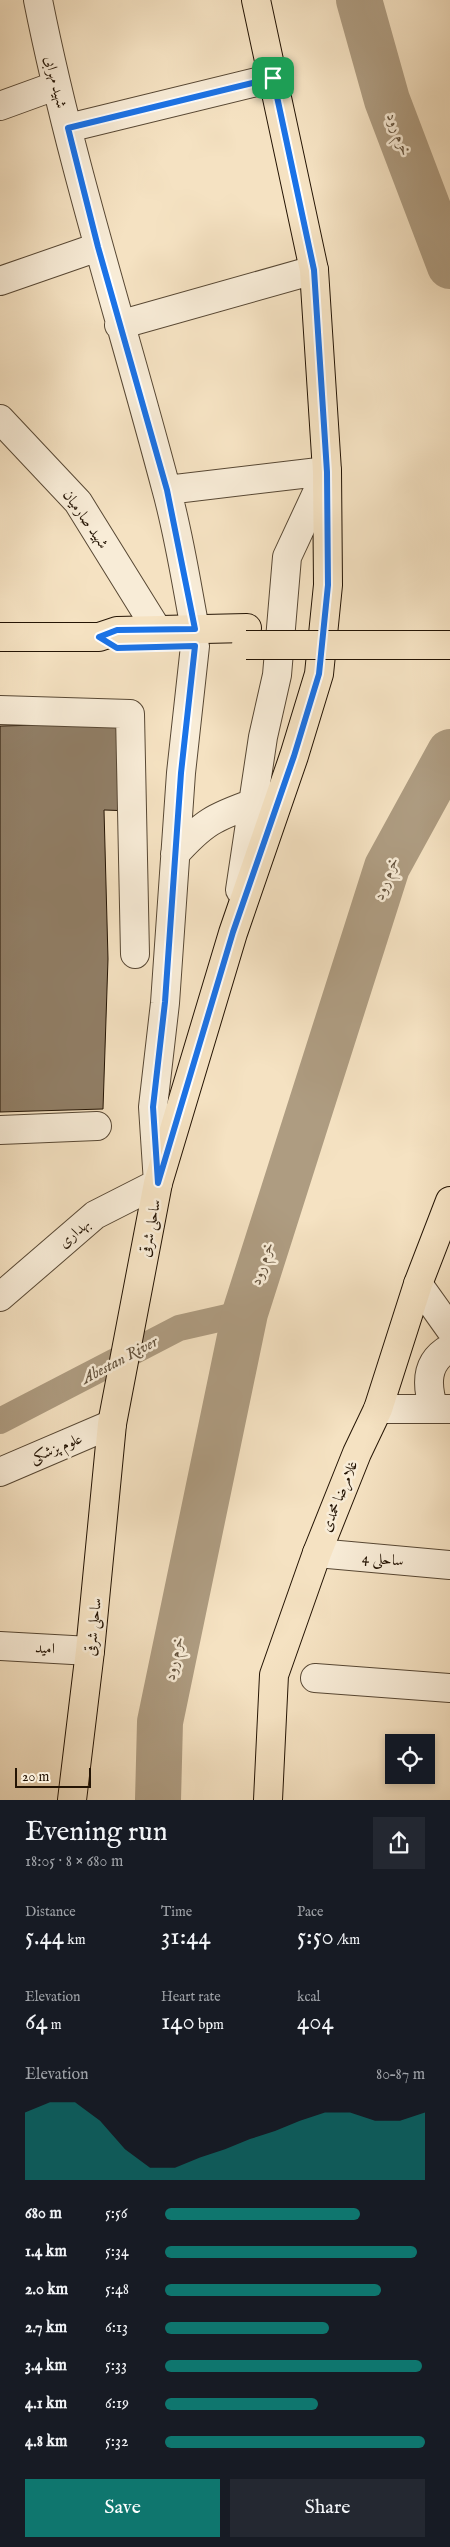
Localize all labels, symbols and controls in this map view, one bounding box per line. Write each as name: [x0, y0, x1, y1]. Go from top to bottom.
street label: شهید مهرابی: [39, 54, 71, 111]
pin: [252, 57, 294, 99]
icon: arrive: [259, 64, 287, 92]
water label: خرم رود: [378, 110, 415, 160]
street label: شهید صارمیان: [58, 486, 113, 552]
water label: خرم رود: [370, 854, 407, 904]
street label: ساحلی شرقی: [136, 1198, 166, 1259]
street label: بهداری: [55, 1214, 94, 1252]
water label: خرم رود: [246, 1239, 282, 1289]
water label: Abestan River: [77, 1332, 163, 1390]
street label: علوم پزشکی: [27, 1429, 86, 1471]
street label: غلامرضا محمدی: [317, 1458, 363, 1535]
street label: ساحلی 4: [361, 1548, 405, 1572]
street label: ساحلی شرقی: [81, 1597, 107, 1657]
water label: خرم رود: [161, 1635, 192, 1683]
street label: امید: [35, 1638, 55, 1659]
map controls: [385, 1734, 435, 1784]
button: locate: [385, 1734, 435, 1784]
scale bar: [15, 1764, 91, 1788]
text: 20 m: [22, 1768, 49, 1786]
text: Evening run: [25, 1815, 168, 1850]
button: share: [373, 1817, 425, 1869]
text: 18:05 · 8 × 680 m: [25, 1852, 123, 1872]
text: Distance: [25, 1903, 76, 1921]
text: Time: [161, 1903, 192, 1921]
text: Pace: [297, 1903, 324, 1921]
text: 5.44: [25, 1921, 64, 1953]
text: 31:44: [161, 1921, 211, 1953]
text: 5:50: [297, 1921, 334, 1953]
text: km: [64, 1931, 86, 1949]
text: /km: [334, 1931, 360, 1949]
text: Elevation: [25, 1988, 81, 2006]
text: Heart rate: [161, 1988, 221, 2006]
text: kcal: [297, 1988, 320, 2006]
text: 64: [25, 2006, 48, 2038]
text: 140: [161, 2006, 195, 2038]
text: 404: [297, 2006, 334, 2038]
text: m: [48, 2016, 62, 2034]
text: bpm: [195, 2016, 224, 2034]
text: Elevation: [25, 2065, 88, 2085]
text: 80–87 m: [376, 2065, 425, 2085]
text: 680 m: [25, 2204, 62, 2224]
text: 5:56: [105, 2204, 128, 2224]
text: 1.4 km: [25, 2242, 67, 2262]
text: 5:34: [105, 2242, 129, 2262]
text: 2.0 km: [25, 2280, 68, 2300]
text: 5:48: [105, 2280, 129, 2300]
text: 2.7 km: [25, 2318, 67, 2338]
text: 6:13: [105, 2318, 128, 2338]
text: 3.4 km: [25, 2356, 67, 2376]
text: 5:33: [105, 2356, 127, 2376]
text: 4.1 km: [25, 2394, 67, 2414]
text: 6:19: [105, 2394, 129, 2414]
text: 4.8 km: [25, 2432, 67, 2452]
text: 5:32: [105, 2432, 129, 2452]
button: Save: [25, 2479, 220, 2537]
button: Share: [230, 2479, 425, 2537]

